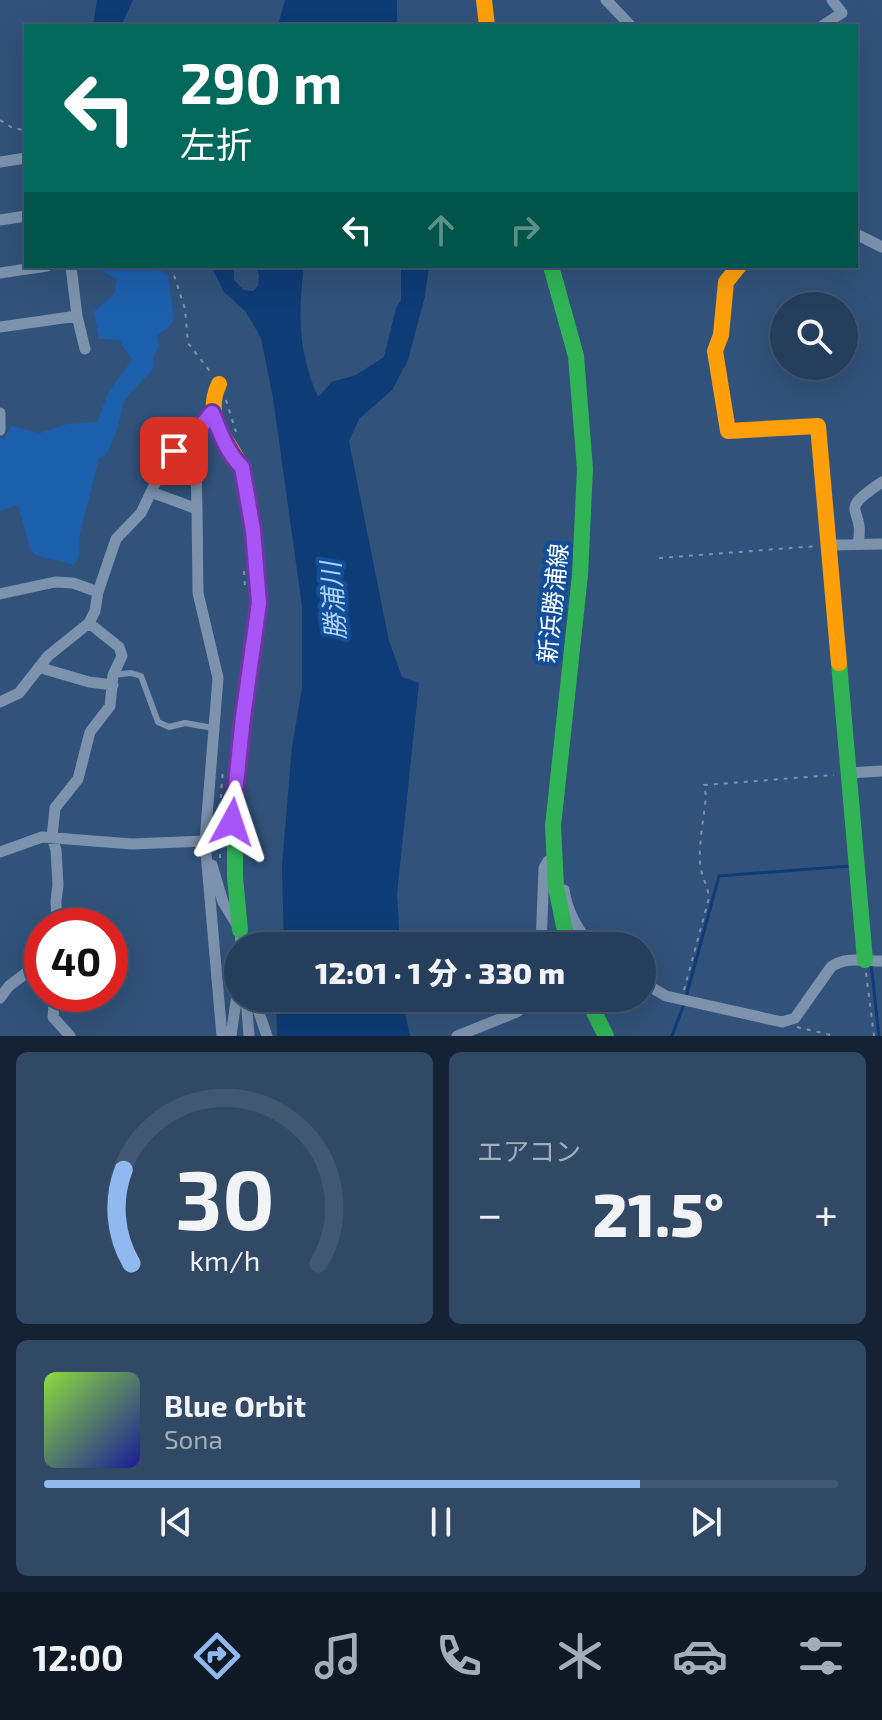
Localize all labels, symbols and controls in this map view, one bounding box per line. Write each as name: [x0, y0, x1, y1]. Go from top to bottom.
text: 290 m: [180, 48, 342, 115]
icon: left: [48, 56, 152, 160]
text: 左折: [180, 122, 252, 165]
icon: left: [335, 208, 379, 252]
icon: ahead: [419, 208, 463, 252]
icon: right: [503, 208, 547, 252]
map controls: [770, 292, 858, 380]
button: search: [770, 292, 858, 380]
pin: [140, 417, 208, 485]
icon: arrive: [152, 429, 196, 473]
street label: 新浜勝浦線: [531, 542, 573, 664]
water label: 勝浦川: [314, 558, 350, 641]
position arrow: [190, 780, 274, 864]
speed limit sign: 40: [24, 908, 128, 1012]
text: 12:01 · 1 分 · 330 m: [315, 954, 565, 990]
text: エアコン: [477, 1135, 581, 1166]
text: 30: [175, 1147, 274, 1247]
text: 21.5°: [593, 1177, 724, 1249]
text: −: [477, 1186, 503, 1239]
text: +: [814, 1186, 838, 1239]
text: km/h: [189, 1242, 260, 1277]
text: Blue Orbit: [164, 1387, 306, 1423]
text: Sona: [164, 1423, 223, 1454]
icon: previous: [154, 1500, 198, 1544]
icon: pause: [419, 1500, 463, 1544]
icon: next: [684, 1500, 728, 1544]
icon: directions: [189, 1628, 245, 1684]
icon: music: [310, 1628, 366, 1684]
icon: phone: [431, 1628, 487, 1684]
icon: climate: [552, 1628, 608, 1684]
icon: car: [672, 1628, 728, 1684]
icon: filters: [793, 1628, 849, 1684]
text: 12:00: [32, 1635, 124, 1678]

